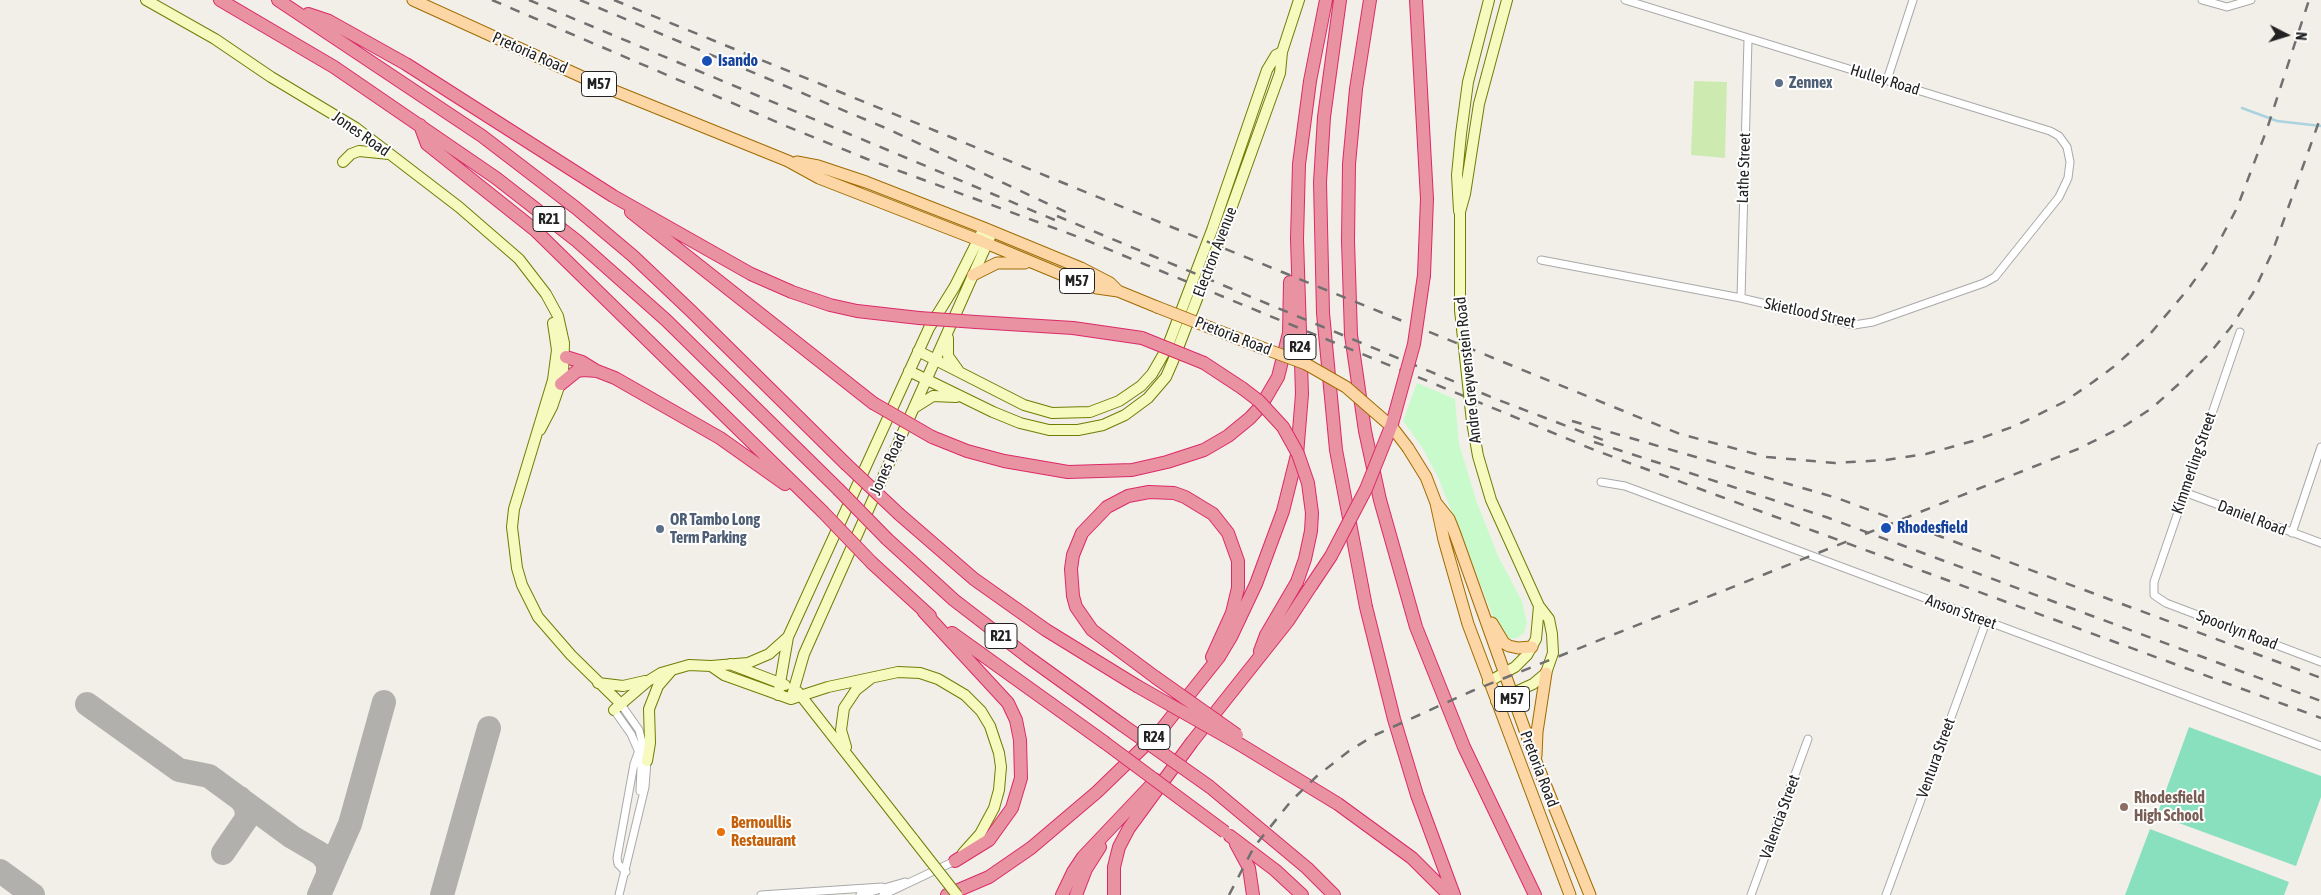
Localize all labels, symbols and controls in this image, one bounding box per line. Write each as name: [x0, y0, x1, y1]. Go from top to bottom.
north arrow: [2261, 10, 2311, 60]
street label: Pretoria Road: [489, 28, 571, 78]
text: N: [2293, 31, 2309, 41]
place label: Isando: [718, 51, 758, 71]
marker: Isando: [700, 54, 714, 68]
street label: Hulley Road: [1848, 60, 1922, 100]
road number: M57: [582, 72, 616, 96]
place label: Zennex: [1789, 73, 1833, 93]
marker: Zennex: [1773, 77, 1785, 89]
street label: Jones Road: [328, 107, 394, 161]
street label: Lathe Street: [1733, 132, 1755, 204]
street label: Electron Avenue: [1189, 204, 1241, 300]
road number: R21: [533, 206, 565, 232]
road number: M57: [1060, 268, 1094, 294]
street label: Skietlood Street: [1763, 294, 1857, 332]
street label: Andre Greyvenstein Road: [1451, 296, 1485, 444]
street label: Pretoria Road: [1192, 313, 1274, 359]
road number: R24: [1284, 334, 1316, 360]
street label: Kimmerling Street: [2168, 410, 2220, 516]
street label: Jones Road: [866, 430, 910, 498]
street label: Daniel Road: [2215, 496, 2289, 540]
place label: OR Tambo Long Term Parking: [670, 510, 760, 548]
place label: Rhodesfield: [1897, 518, 1968, 538]
marker: Rhodesfield: [1879, 521, 1893, 535]
marker: OR Tambo Long Term Parking: [654, 523, 666, 535]
street label: Anson Street: [1923, 590, 1999, 634]
street label: Spoorlyn Road: [2194, 606, 2280, 654]
road number: R21: [985, 624, 1017, 648]
road number: M57: [1494, 686, 1530, 712]
street label: Ventura Street: [1913, 715, 1959, 801]
road number: R24: [1138, 724, 1170, 750]
street label: Pretoria Road: [1516, 728, 1562, 810]
street label: Valencia Street: [1756, 772, 1804, 862]
place label: Rhodesfield High School: [2134, 788, 2205, 826]
marker: Rhodesfield High School: [2118, 801, 2130, 813]
place label: Bernoullis Restaurant: [731, 813, 796, 851]
marker: Bernoullis Restaurant: [715, 826, 727, 838]

